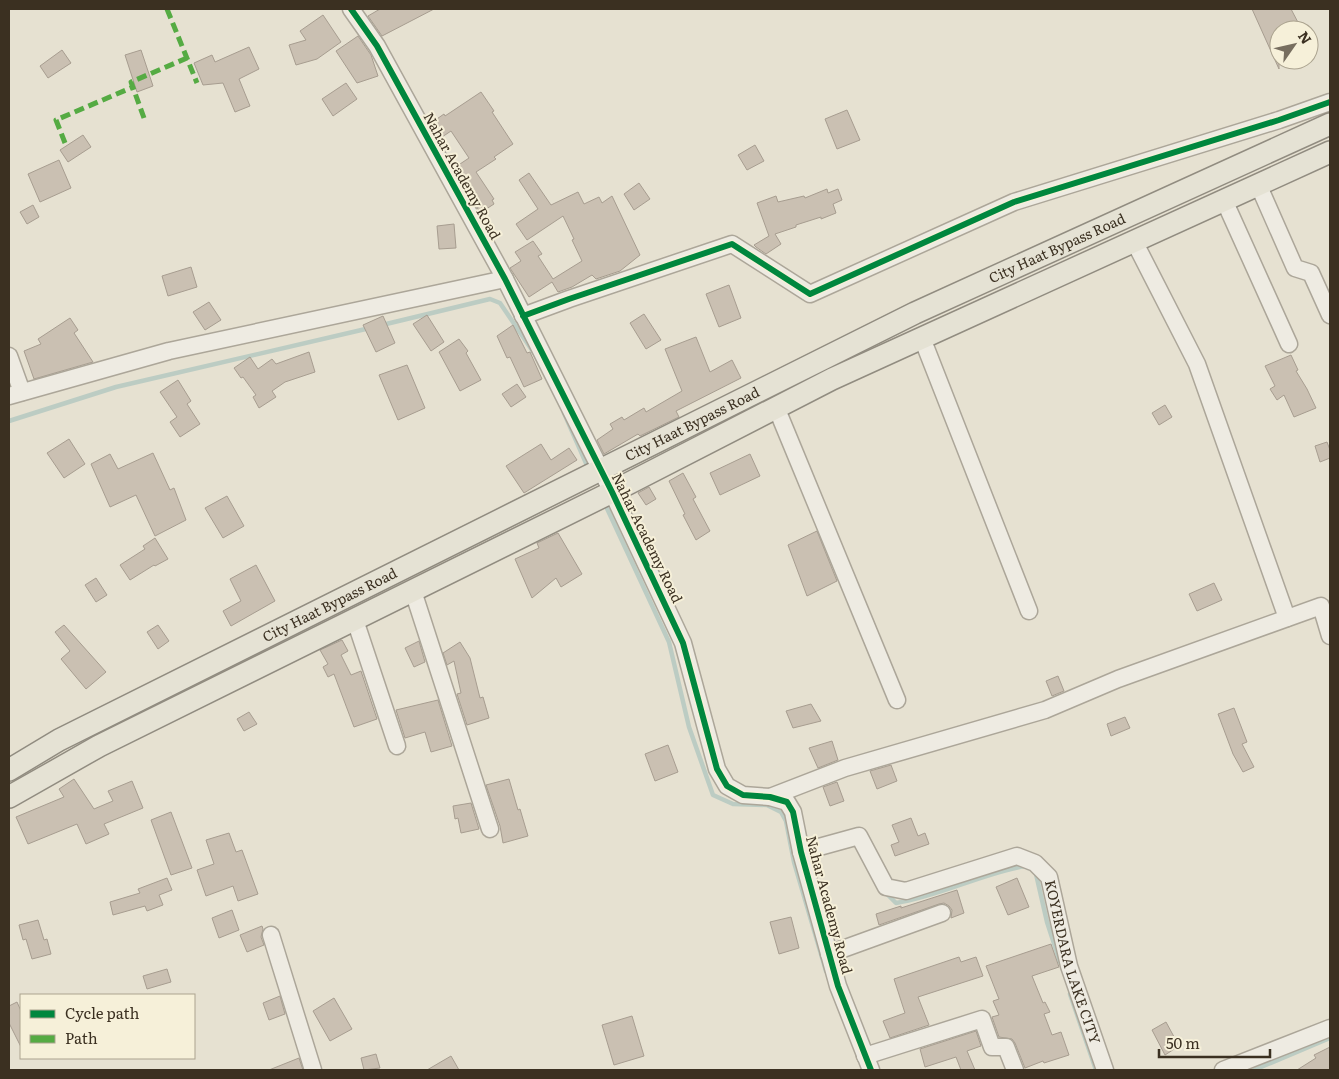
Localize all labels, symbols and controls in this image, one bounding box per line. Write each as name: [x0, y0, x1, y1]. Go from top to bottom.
north arrow: [1269, 20, 1319, 70]
text: N: [1294, 27, 1317, 48]
street label: Nahar Academy Road: [420, 108, 506, 243]
street label: City Haat Bypass Road: [985, 207, 1129, 287]
street label: City Haat Bypass Road: [621, 381, 763, 465]
street label: Nahar Academy Road: [608, 469, 688, 606]
street label: City Haat Bypass Road: [259, 562, 400, 646]
street label: Nahar Academy Road: [802, 833, 858, 977]
street label: KOYERDARA LAKE CITY: [1041, 878, 1106, 1046]
legend: [20, 994, 195, 1059]
text: Cycle path: [65, 1001, 140, 1024]
text: Path: [65, 1026, 98, 1049]
scale bar: [1159, 1026, 1270, 1058]
text: 50 m: [1166, 1031, 1200, 1054]

